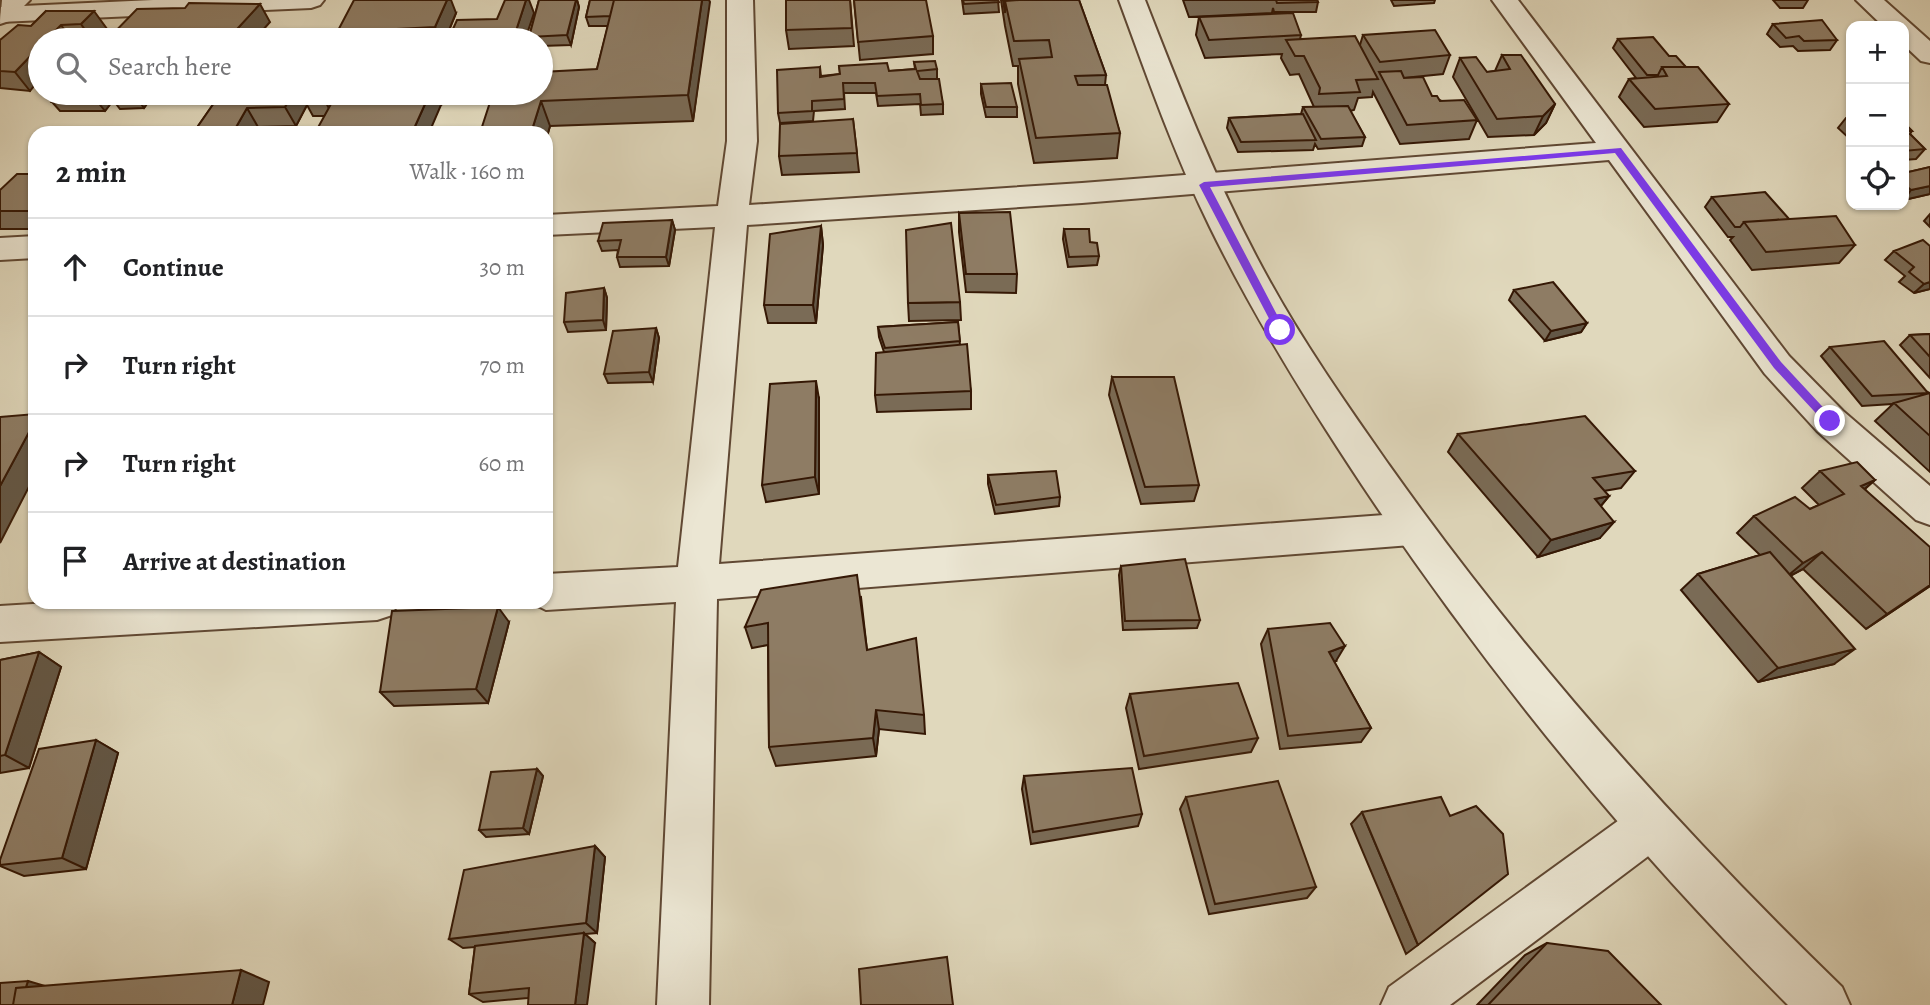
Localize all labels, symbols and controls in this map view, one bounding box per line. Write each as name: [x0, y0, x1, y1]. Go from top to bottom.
map controls: [1846, 21, 1909, 210]
button: +: [1846, 21, 1909, 84]
search box: [28, 28, 553, 105]
icon: search: [52, 48, 90, 86]
text: Search here: [108, 49, 232, 84]
button: −: [1846, 84, 1909, 147]
button: locate: [1846, 147, 1909, 210]
text: 2 min: [56, 152, 126, 192]
text: Walk · 160 m: [410, 156, 525, 187]
icon: ahead: [56, 248, 94, 286]
text: Continue: [123, 250, 224, 285]
text: 30 m: [479, 252, 525, 283]
route start: [1264, 314, 1295, 345]
icon: right: [56, 346, 94, 384]
text: Turn right: [123, 348, 236, 383]
text: 70 m: [479, 350, 525, 381]
route end: [1814, 405, 1845, 436]
icon: right: [56, 444, 94, 482]
text: Turn right: [123, 446, 236, 481]
text: 60 m: [478, 448, 525, 479]
icon: arrive: [56, 542, 94, 580]
text: Arrive at destination: [123, 544, 346, 579]

